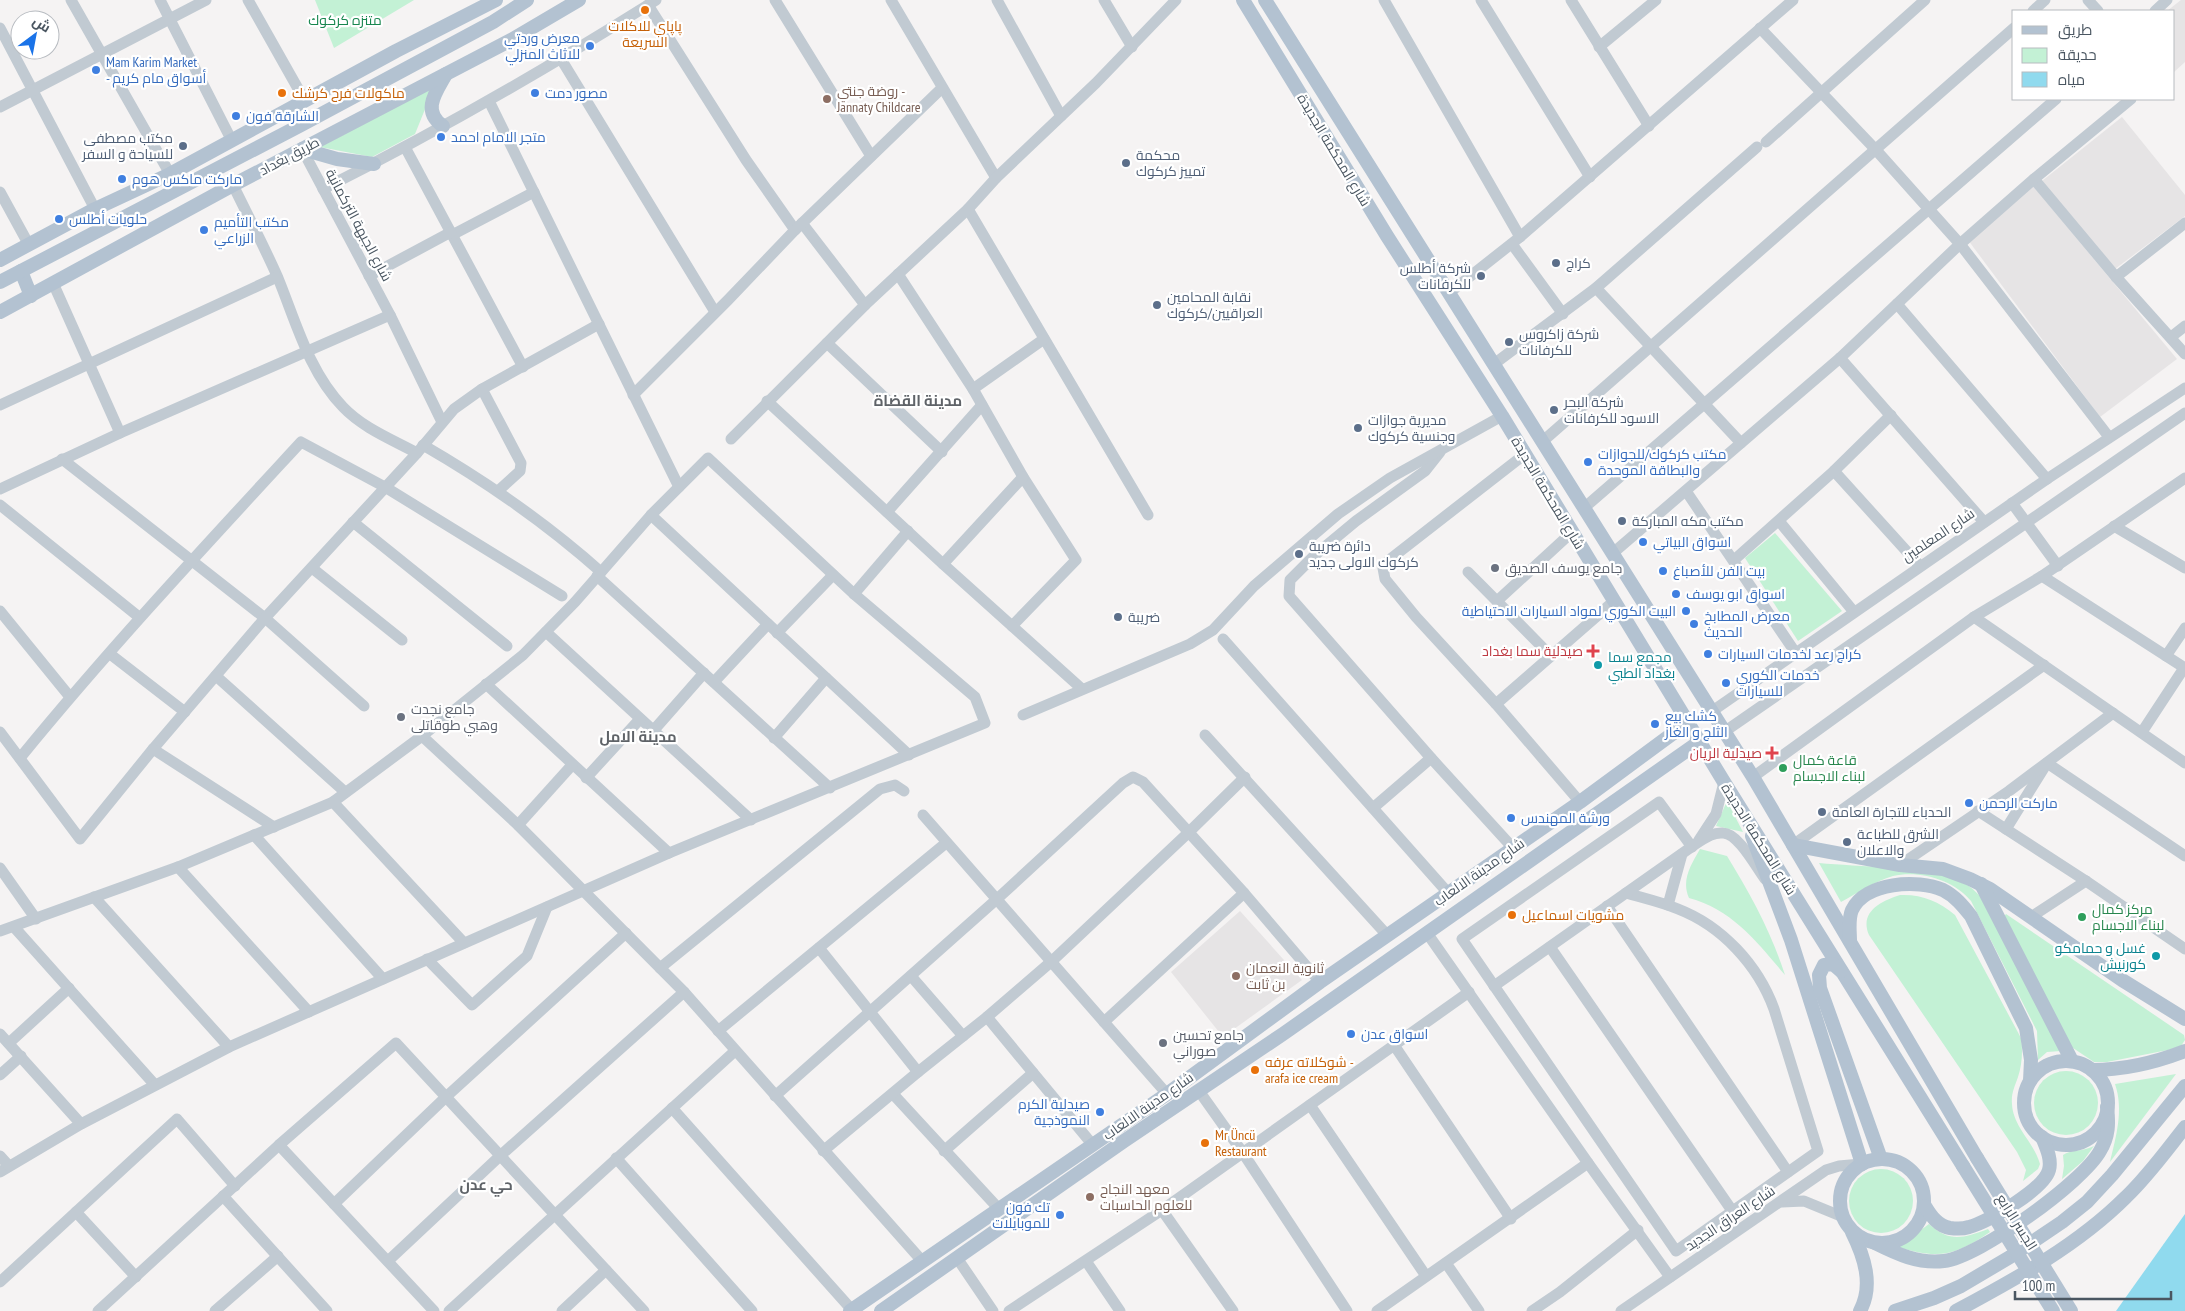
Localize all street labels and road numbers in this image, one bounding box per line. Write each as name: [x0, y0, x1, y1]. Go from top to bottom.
street label: شارع المحكمة الجديدة: [1293, 90, 1375, 210]
street label: طريق بغداد: [256, 133, 322, 179]
street label: شارع الجبهة التركمانية: [322, 166, 396, 284]
street label: شارع المحكمة الجديدة: [1507, 433, 1589, 553]
street label: شارع المعلمين: [1898, 504, 1978, 566]
street label: شارع المحكمة الجديدة: [1717, 780, 1801, 898]
street label: شارع مدينة الالعاب: [1430, 834, 1528, 910]
street label: شارع مدينة الالعاب: [1099, 1068, 1197, 1144]
street label: شارع العراق الجديد: [1682, 1181, 1778, 1255]
street label: الجسر الرابع: [1993, 1190, 2041, 1254]

